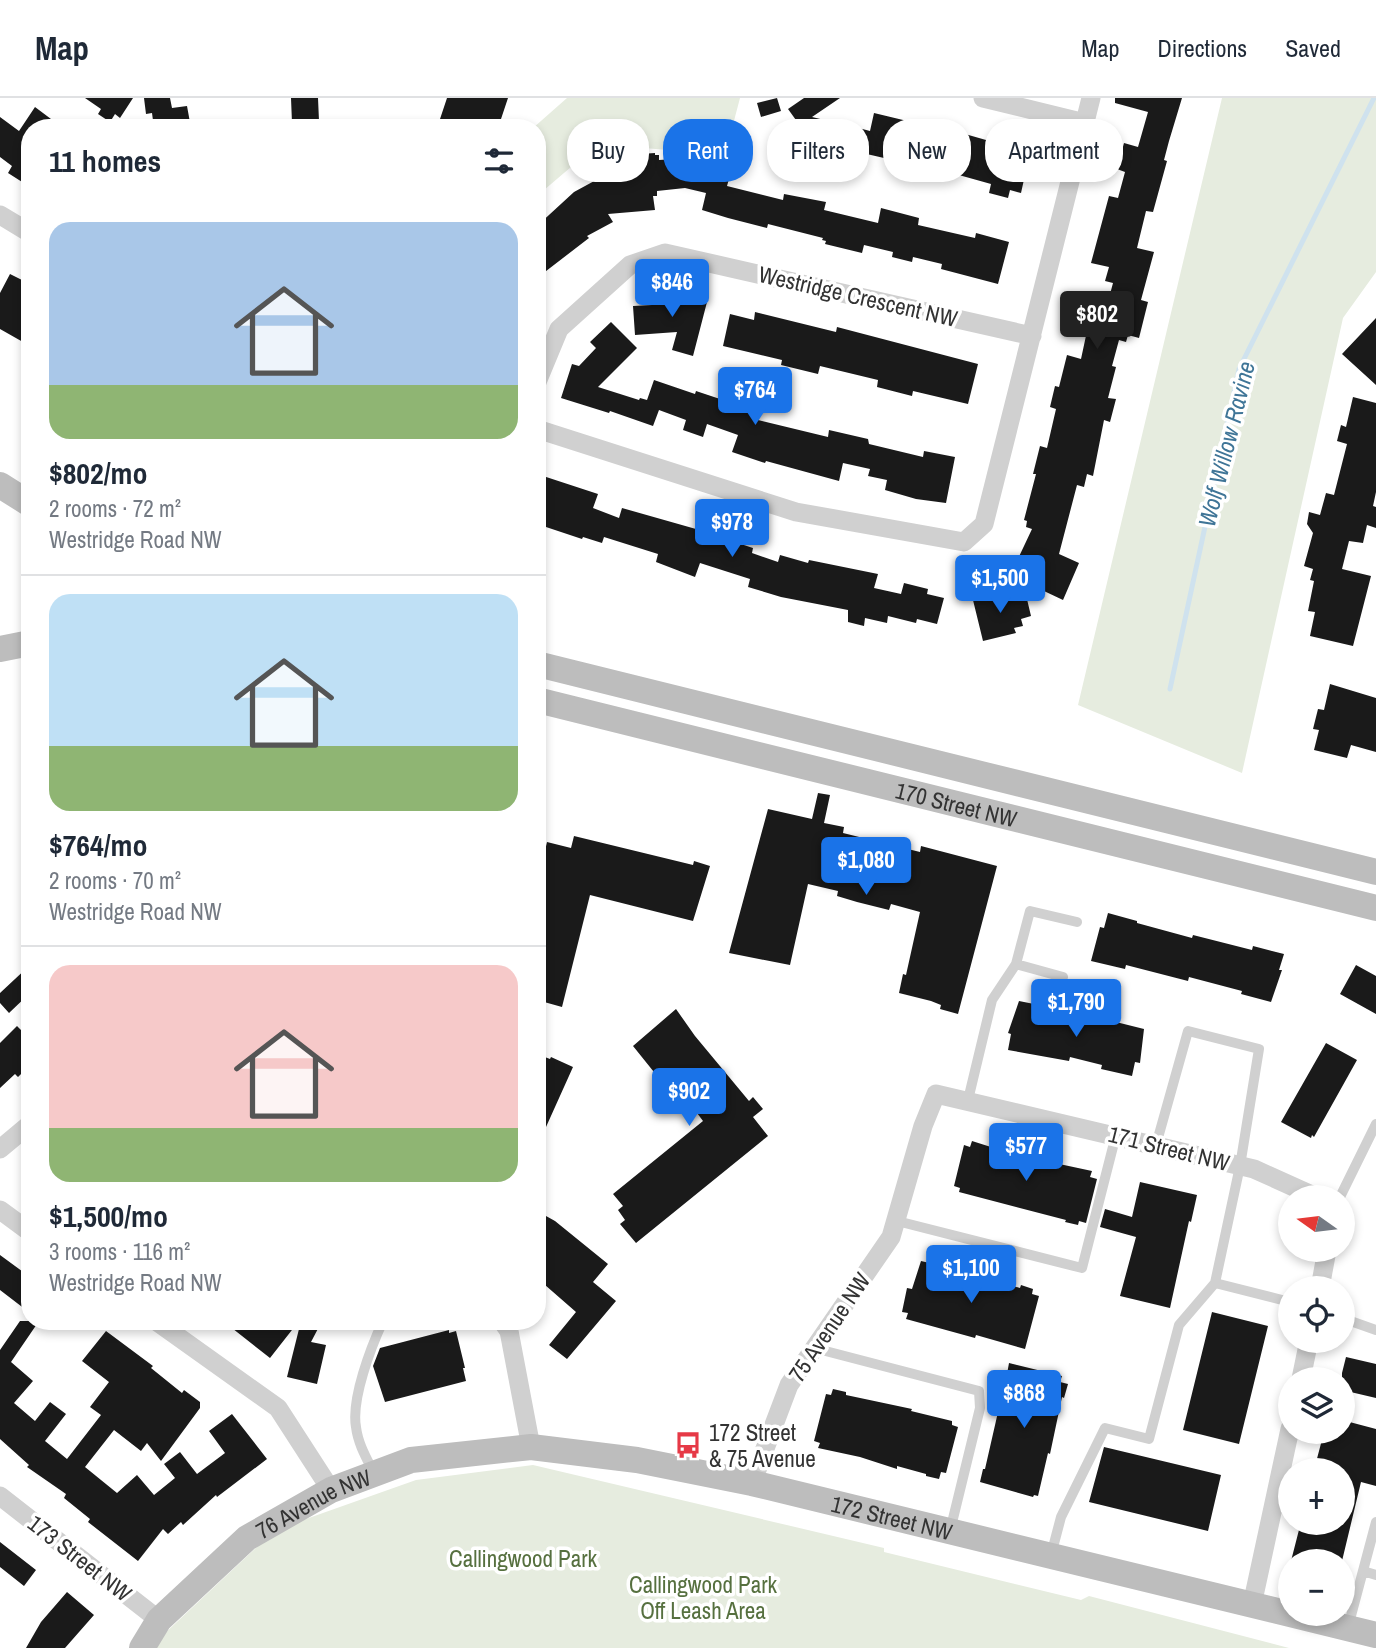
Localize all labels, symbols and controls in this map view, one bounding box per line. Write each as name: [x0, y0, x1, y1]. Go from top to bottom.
text: Map: [35, 26, 89, 70]
text: Map: [1081, 32, 1119, 64]
text: Directions: [1157, 32, 1247, 64]
text: Saved: [1285, 32, 1341, 64]
chip: Buy: [567, 119, 649, 182]
chip: Rent: [663, 119, 753, 182]
chip: Filters: [767, 119, 869, 182]
chip: New: [883, 119, 971, 182]
chip: Apartment: [985, 119, 1123, 182]
text: 11 homes: [49, 141, 161, 181]
icon: filters: [480, 142, 518, 180]
street label: Westridge Crescent NW: [756, 258, 961, 334]
pin: $846: [631, 260, 713, 319]
text: $846: [651, 266, 693, 297]
icon: home: [221, 268, 347, 394]
pin: $802: [1056, 292, 1138, 351]
text: $802: [1076, 298, 1118, 329]
water label: Wolf Willow Ravine: [1190, 358, 1262, 530]
pin: $764: [714, 368, 796, 427]
text: $764: [734, 374, 776, 405]
text: $802/mo: [49, 453, 147, 493]
text: 2 rooms · 72 m²: [49, 493, 181, 524]
pin: $978: [691, 500, 773, 559]
text: $978: [711, 506, 753, 537]
text: Westridge Road NW: [49, 524, 222, 555]
pin: $1,500: [943, 556, 1057, 615]
text: $1,500: [971, 562, 1029, 593]
icon: home: [221, 640, 347, 766]
street label: 170 Street NW: [892, 774, 1020, 834]
text: $764/mo: [49, 825, 147, 865]
pin: $1,080: [809, 838, 923, 897]
text: $1,080: [837, 844, 895, 875]
text: 2 rooms · 70 m²: [49, 865, 181, 896]
text: Westridge Road NW: [49, 896, 222, 927]
pin: $1,790: [1019, 979, 1133, 1039]
text: $1,790: [1047, 986, 1105, 1017]
icon: home: [221, 1011, 347, 1137]
pin: $902: [648, 1068, 730, 1128]
text: $902: [668, 1075, 710, 1106]
street label: 171 Street NW: [1105, 1118, 1233, 1178]
pin: $577: [985, 1124, 1067, 1183]
text: $577: [1005, 1130, 1047, 1161]
north arrow: [1278, 1185, 1354, 1262]
map controls: [1278, 1185, 1355, 1626]
text: $1,500/mo: [49, 1196, 168, 1236]
text: 3 rooms · 116 m²: [49, 1236, 190, 1267]
pin: $1,100: [914, 1246, 1028, 1305]
text: $1,100: [942, 1252, 1000, 1283]
street label: 75 Avenue NW: [781, 1266, 877, 1388]
text: Westridge Road NW: [49, 1267, 222, 1298]
button: locate: [1278, 1276, 1355, 1353]
button: layers: [1278, 1367, 1355, 1444]
pin: $868: [983, 1370, 1065, 1430]
text: $868: [1003, 1377, 1045, 1408]
place label: 172 Street & 75 Avenue: [709, 1417, 816, 1474]
bus stop icon: 172 Street & 75 Avenue: [673, 1430, 703, 1460]
button: +: [1278, 1458, 1355, 1535]
street label: 76 Avenue NW: [250, 1461, 375, 1545]
street label: 172 Street NW: [828, 1487, 956, 1547]
street label: 173 Street NW: [22, 1508, 138, 1608]
park label: Callingwood Park: [449, 1543, 597, 1574]
button: −: [1278, 1549, 1355, 1626]
park label: Callingwood Park Off Leash Area: [629, 1569, 777, 1626]

